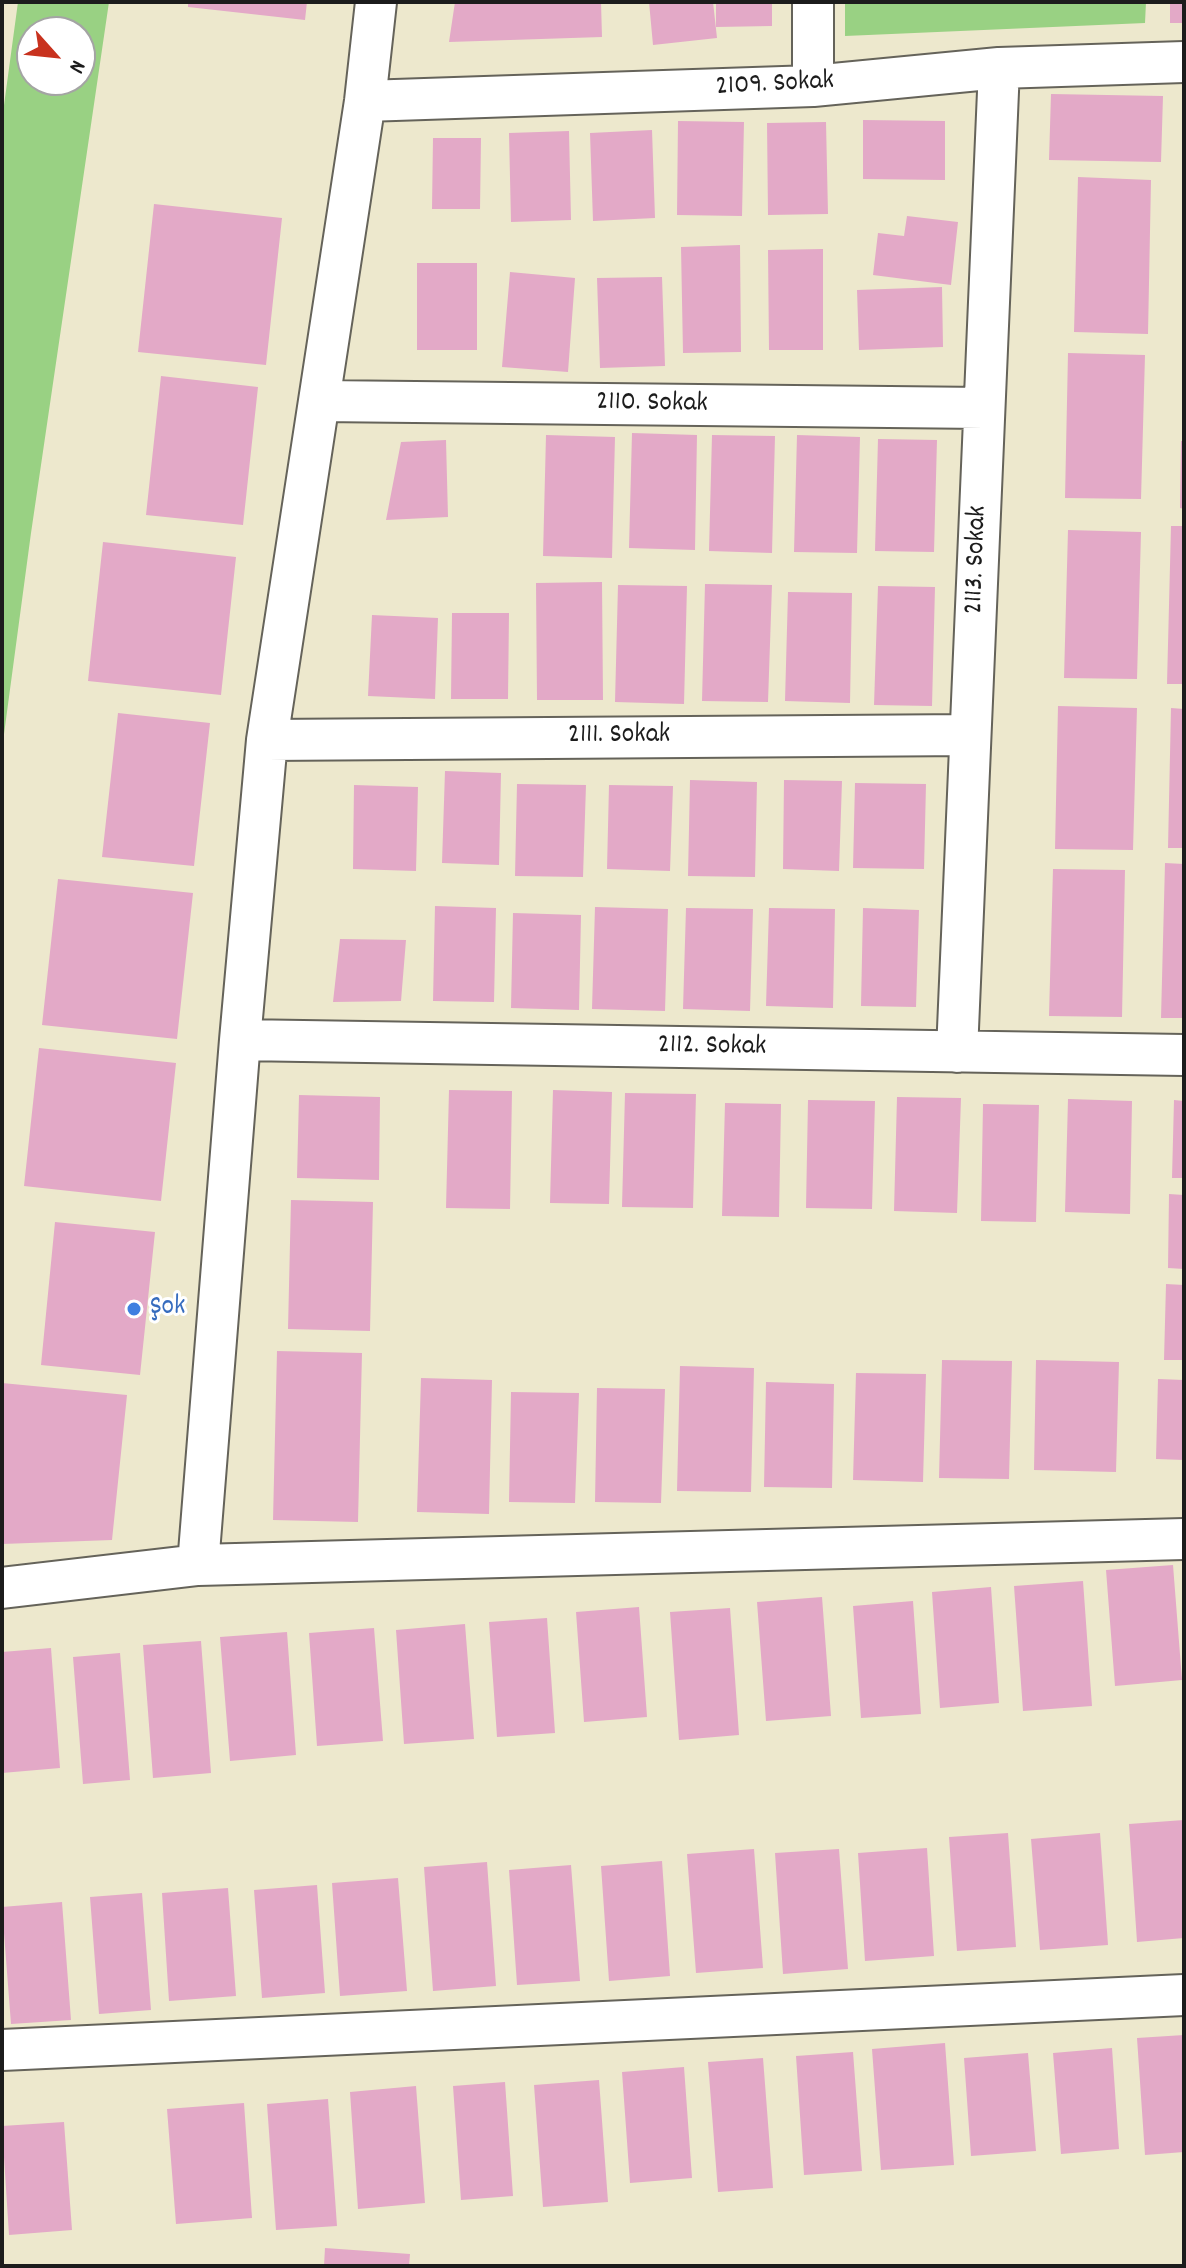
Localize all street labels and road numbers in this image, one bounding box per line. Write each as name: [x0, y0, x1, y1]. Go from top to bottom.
street label: 2109. Sokak: [715, 66, 835, 106]
street label: 2110. Sokak: [596, 387, 708, 423]
street label: 2113. Sokak: [959, 505, 997, 615]
street label: 2111. Sokak: [568, 720, 670, 754]
street label: 2112. Sokak: [657, 1030, 767, 1066]

